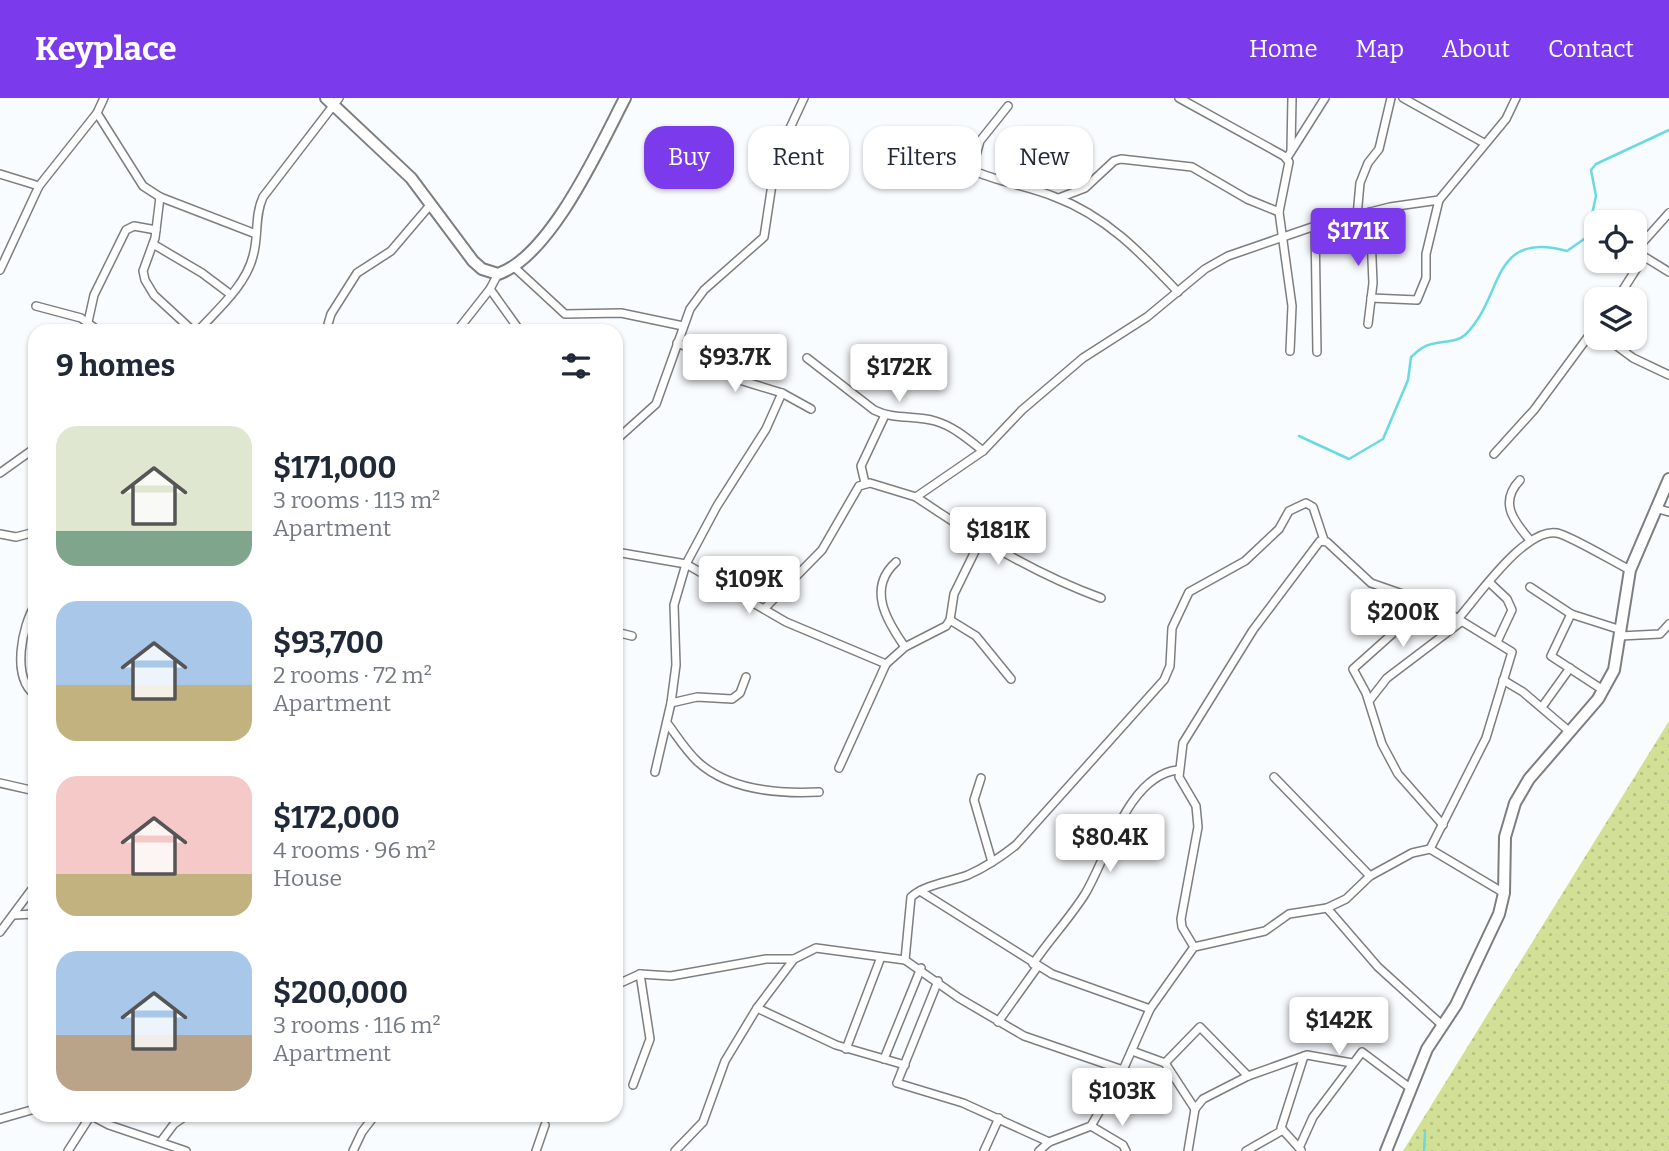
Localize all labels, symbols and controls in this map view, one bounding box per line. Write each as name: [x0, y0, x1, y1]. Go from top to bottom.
text: Keyplace: [35, 29, 177, 69]
text: Home: [1249, 35, 1318, 63]
text: Map: [1356, 35, 1404, 63]
text: About: [1442, 35, 1510, 63]
text: Contact: [1548, 35, 1634, 63]
chip: Buy: [644, 126, 734, 189]
chip: Rent: [748, 126, 849, 189]
chip: Filters: [863, 126, 981, 189]
chip: New: [995, 126, 1093, 189]
pin: $171K: [1309, 208, 1407, 268]
map controls: [1584, 210, 1647, 350]
button: locate: [1584, 210, 1647, 273]
text: $171K: [1327, 217, 1389, 245]
button: layers: [1584, 287, 1647, 350]
pin: $93.7K: [678, 334, 792, 394]
text: $93.7K: [699, 343, 771, 371]
pin: $172K: [850, 344, 948, 404]
icon: filters: [557, 347, 595, 385]
text: 9 homes: [56, 348, 175, 384]
text: $172K: [866, 353, 932, 381]
text: $171,000: [273, 450, 397, 486]
icon: home: [112, 454, 196, 538]
text: 3 rooms · 113 m²: [273, 486, 440, 514]
pin: $181K: [949, 508, 1047, 567]
text: Apartment: [273, 514, 391, 542]
text: $181K: [966, 516, 1030, 544]
pin: $109K: [700, 556, 798, 616]
text: $109K: [715, 565, 783, 593]
pin: $200K: [1354, 589, 1452, 649]
text: $200K: [1367, 598, 1439, 626]
text: $93,700: [273, 625, 384, 661]
icon: home: [112, 629, 196, 713]
text: 2 rooms · 72 m²: [273, 661, 432, 689]
text: Apartment: [273, 689, 391, 717]
text: $172,000: [273, 800, 400, 836]
icon: home: [112, 804, 196, 888]
pin: $80.4K: [1053, 814, 1167, 874]
text: $80.4K: [1072, 823, 1148, 851]
text: 4 rooms · 96 m²: [273, 836, 436, 864]
text: House: [273, 864, 342, 892]
text: $200,000: [273, 975, 408, 1011]
icon: home: [112, 979, 196, 1063]
pin: $142K: [1290, 998, 1388, 1057]
text: $142K: [1305, 1006, 1373, 1034]
text: 3 rooms · 116 m²: [273, 1011, 441, 1039]
text: Apartment: [273, 1039, 391, 1067]
pin: $103K: [1073, 1068, 1171, 1128]
text: $103K: [1088, 1077, 1156, 1105]

